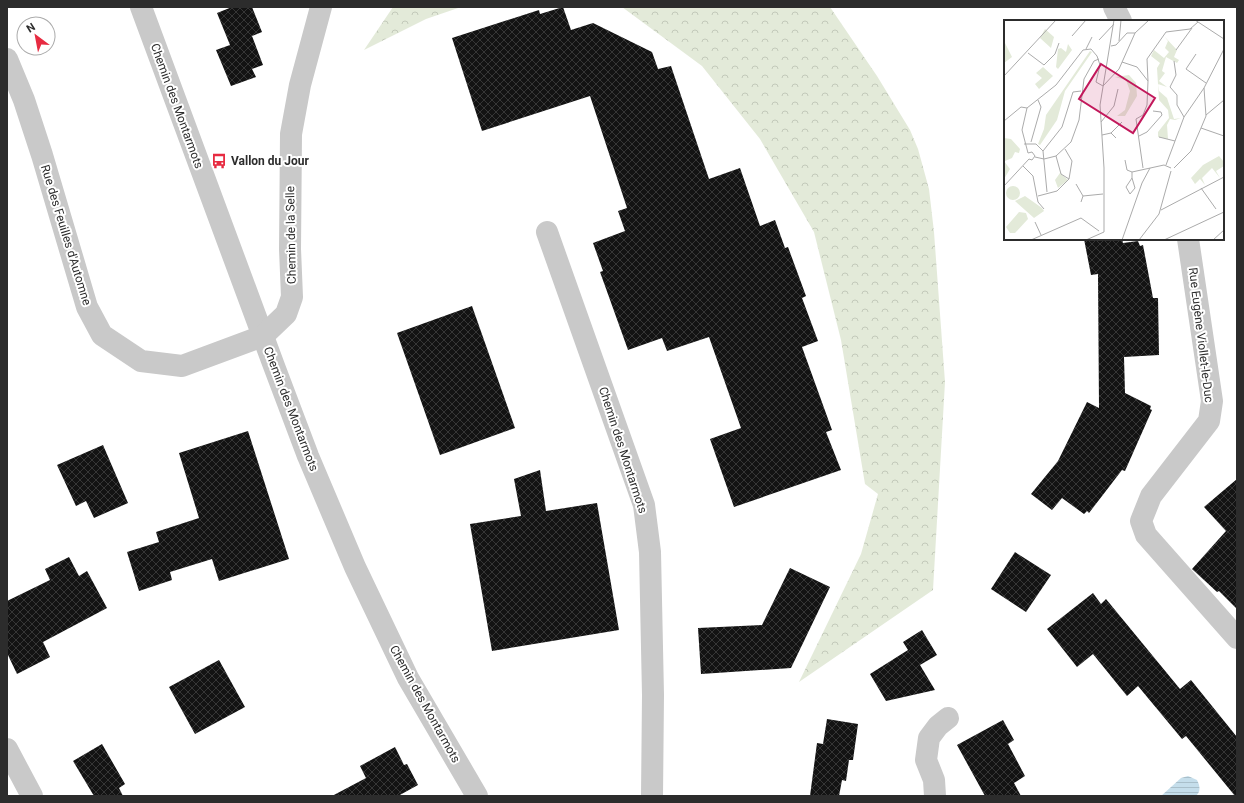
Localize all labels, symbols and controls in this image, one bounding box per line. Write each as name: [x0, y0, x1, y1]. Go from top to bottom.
north arrow: [16, 16, 56, 56]
text: N: [24, 20, 38, 36]
inset map: [1004, 20, 1224, 240]
street label: Chemin des Montarmots: [148, 42, 206, 170]
bus stop icon: Vallon du Jour: [210, 152, 228, 170]
place label: Vallon du Jour: [231, 154, 309, 168]
street label: Rue des Feuilles d'Automne: [38, 163, 94, 307]
street label: Chemin de la Selle: [283, 186, 299, 284]
street label: Rue Eugène Viollet-le-Duc: [1186, 267, 1216, 403]
street label: Chemin des Montarmots: [261, 345, 321, 473]
street label: Chemin des Montarmots: [596, 385, 650, 515]
street label: Chemin des Montarmots: [387, 643, 463, 765]

